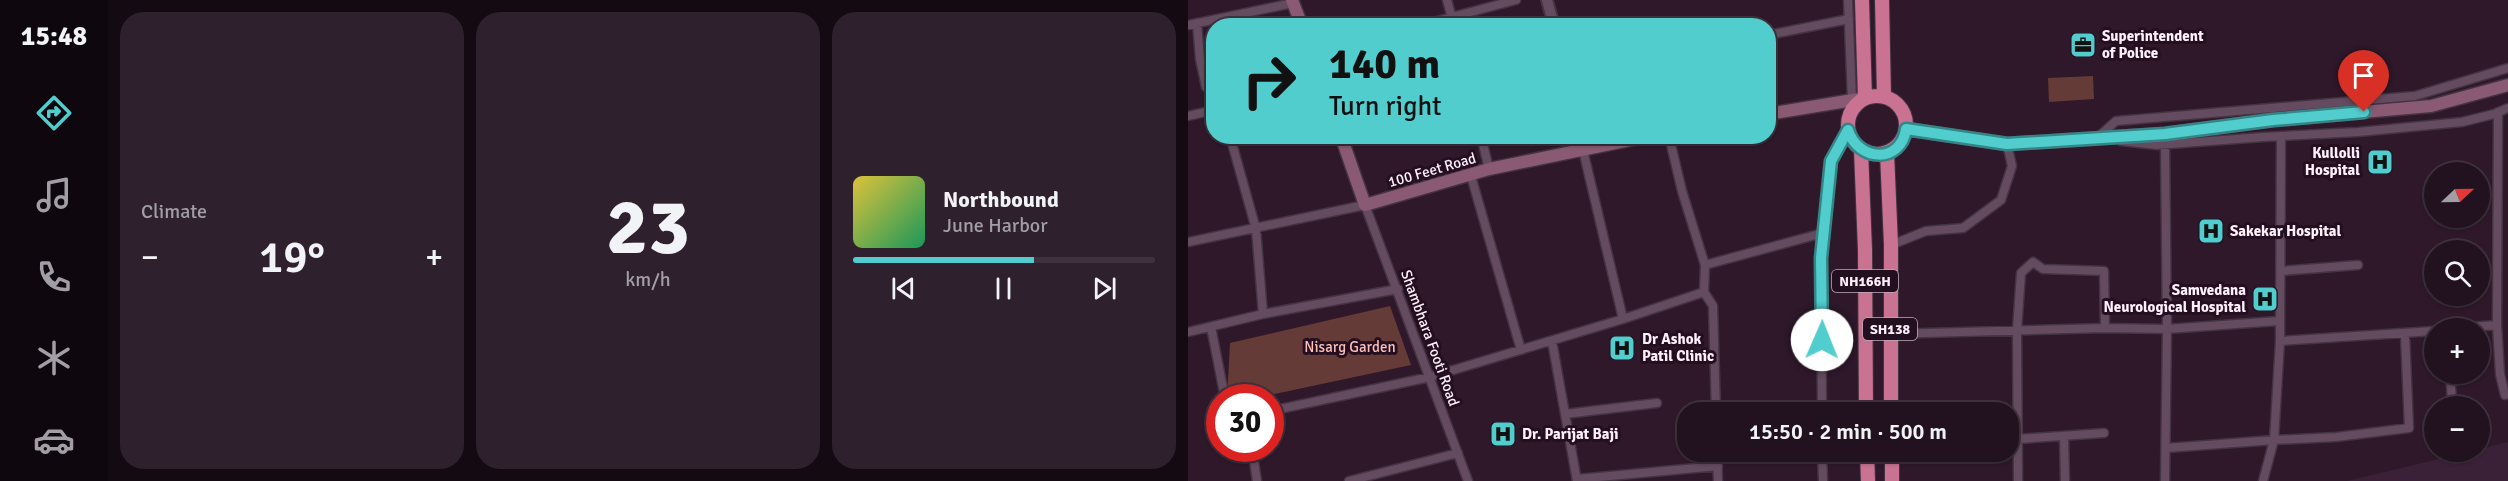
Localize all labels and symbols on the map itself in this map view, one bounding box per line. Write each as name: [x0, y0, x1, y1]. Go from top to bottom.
place label: Superintendent of Police: [2102, 27, 2204, 62]
office icon: Superintendent of Police: [2068, 30, 2098, 60]
pin: [2338, 50, 2389, 112]
place label: Kullolli Hospital: [2305, 144, 2360, 179]
hospital icon: Kullolli Hospital: [2365, 147, 2395, 177]
street label: 100 Feet Road: [1386, 149, 1478, 191]
north arrow: [2424, 162, 2490, 228]
hospital icon: Sakekar Hospital: [2196, 216, 2226, 246]
place label: Sakekar Hospital: [2230, 222, 2341, 240]
street label: Shambhara Footi Road: [1397, 267, 1463, 409]
road number: NH166H: [1832, 270, 1898, 292]
place label: Samvedana Neurological Hospital: [2103, 281, 2246, 316]
hospital icon: Samvedana Neurological Hospital: [2250, 284, 2280, 314]
position arrow: [1790, 308, 1854, 372]
road number: SH138: [1863, 318, 1917, 340]
place label: Dr Ashok Patil Clinic: [1642, 330, 1714, 365]
hospital icon: Dr Ashok Patil Clinic: [1607, 333, 1637, 363]
park label: Nisarg Garden: [1304, 338, 1396, 356]
speed limit sign: 30: [1206, 384, 1284, 462]
hospital icon: Dr. Parijat Baji: [1488, 419, 1518, 449]
place label: Dr. Parijat Baji: [1522, 425, 1619, 443]

